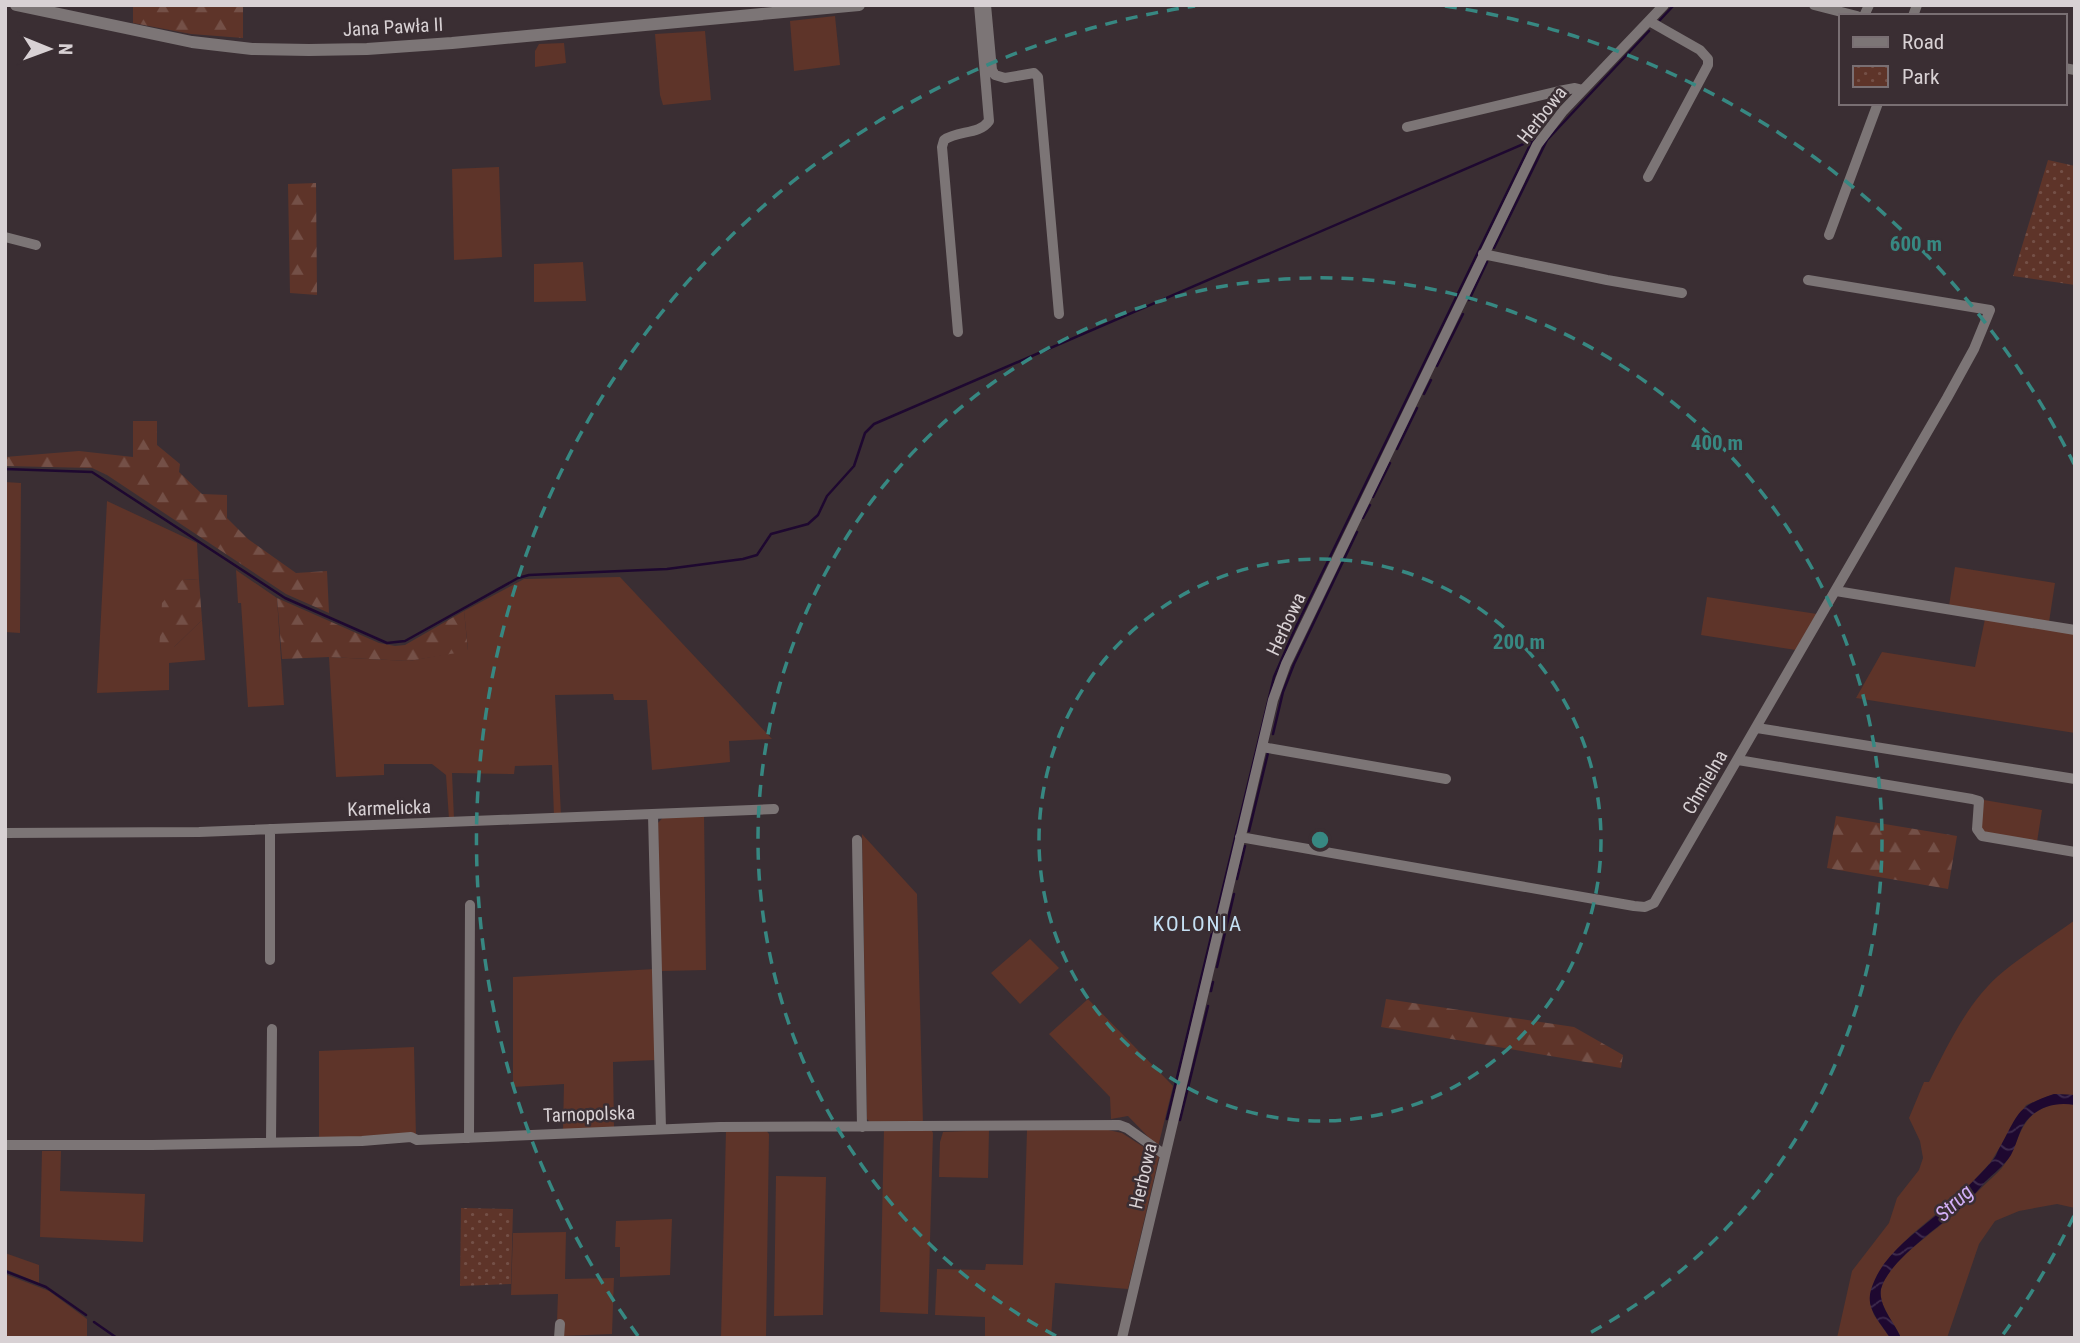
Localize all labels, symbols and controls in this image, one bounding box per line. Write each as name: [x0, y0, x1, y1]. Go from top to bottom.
street label: Jana Pawła II: [342, 13, 444, 41]
north arrow: [14, 14, 84, 84]
legend: [1839, 14, 2066, 105]
text: Road: [1902, 30, 1944, 54]
text: N: [54, 43, 77, 55]
text: Park: [1902, 65, 1940, 89]
street label: Herbowa: [1512, 82, 1572, 148]
text: 600 m: [1890, 232, 1942, 256]
text: 400 m: [1691, 431, 1743, 455]
street label: Herbowa: [1261, 589, 1311, 659]
text: 200 m: [1493, 630, 1545, 654]
street label: Chmielna: [1677, 746, 1733, 818]
street label: Karmelicka: [347, 795, 431, 821]
centre of rings: [1308, 828, 1332, 852]
district label: KOLONIA: [1153, 912, 1243, 936]
street label: Tarnopolska: [543, 1101, 635, 1127]
street label: Herbowa: [1124, 1141, 1162, 1211]
water label: Strug: [1930, 1180, 1978, 1226]

